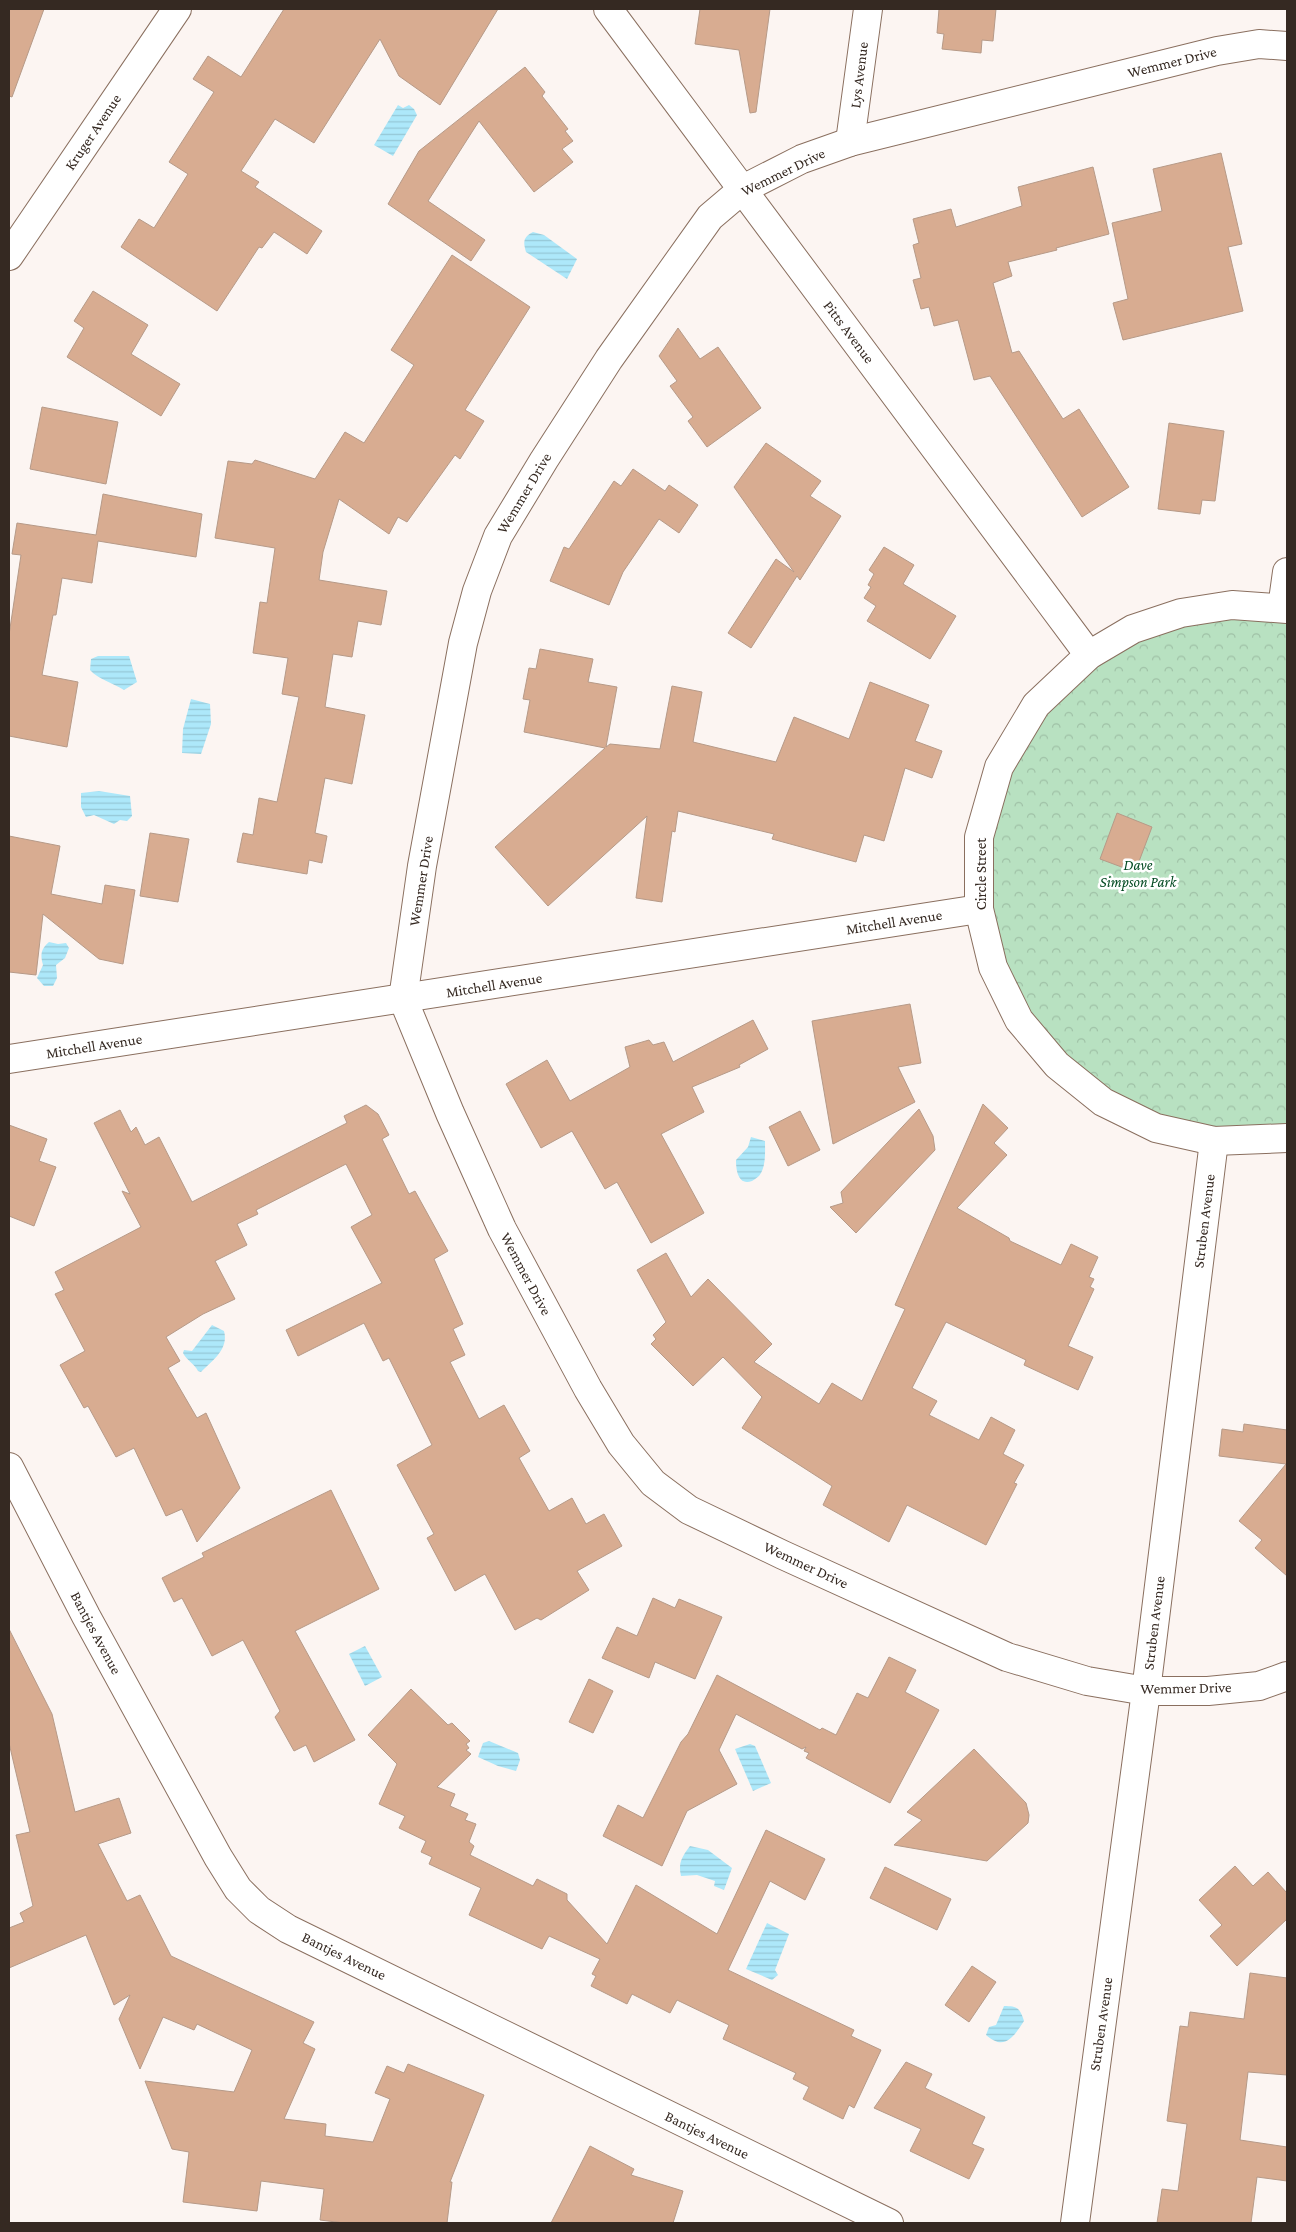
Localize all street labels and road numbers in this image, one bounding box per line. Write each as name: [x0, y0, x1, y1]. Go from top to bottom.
street label: Lys Avenue: [847, 40, 872, 109]
street label: Wemmer Drive: [1126, 43, 1219, 81]
street label: Kruger Avenue: [62, 91, 125, 174]
street label: Wemmer Drive: [739, 145, 828, 199]
street label: Pitts Avenue: [820, 298, 878, 367]
street label: Wemmer Drive: [494, 449, 555, 536]
street label: Wemmer Drive: [406, 834, 436, 927]
street label: Circle Street: [973, 837, 989, 910]
street label: Mitchell Avenue: [845, 906, 944, 937]
street label: Mitchell Avenue: [445, 969, 544, 1000]
street label: Mitchell Avenue: [45, 1030, 144, 1061]
street label: Struben Avenue: [1190, 1173, 1218, 1269]
street label: Wemmer Drive: [498, 1230, 555, 1318]
street label: Wemmer Drive: [761, 1538, 851, 1592]
street label: Struben Avenue: [1140, 1575, 1168, 1671]
street label: Bantjes Avenue: [67, 1589, 125, 1678]
street label: Wemmer Drive: [1140, 1679, 1232, 1697]
street label: Bantjes Avenue: [299, 1929, 389, 1984]
street label: Struben Avenue: [1086, 1976, 1116, 2072]
street label: Bantjes Avenue: [662, 2108, 752, 2163]

